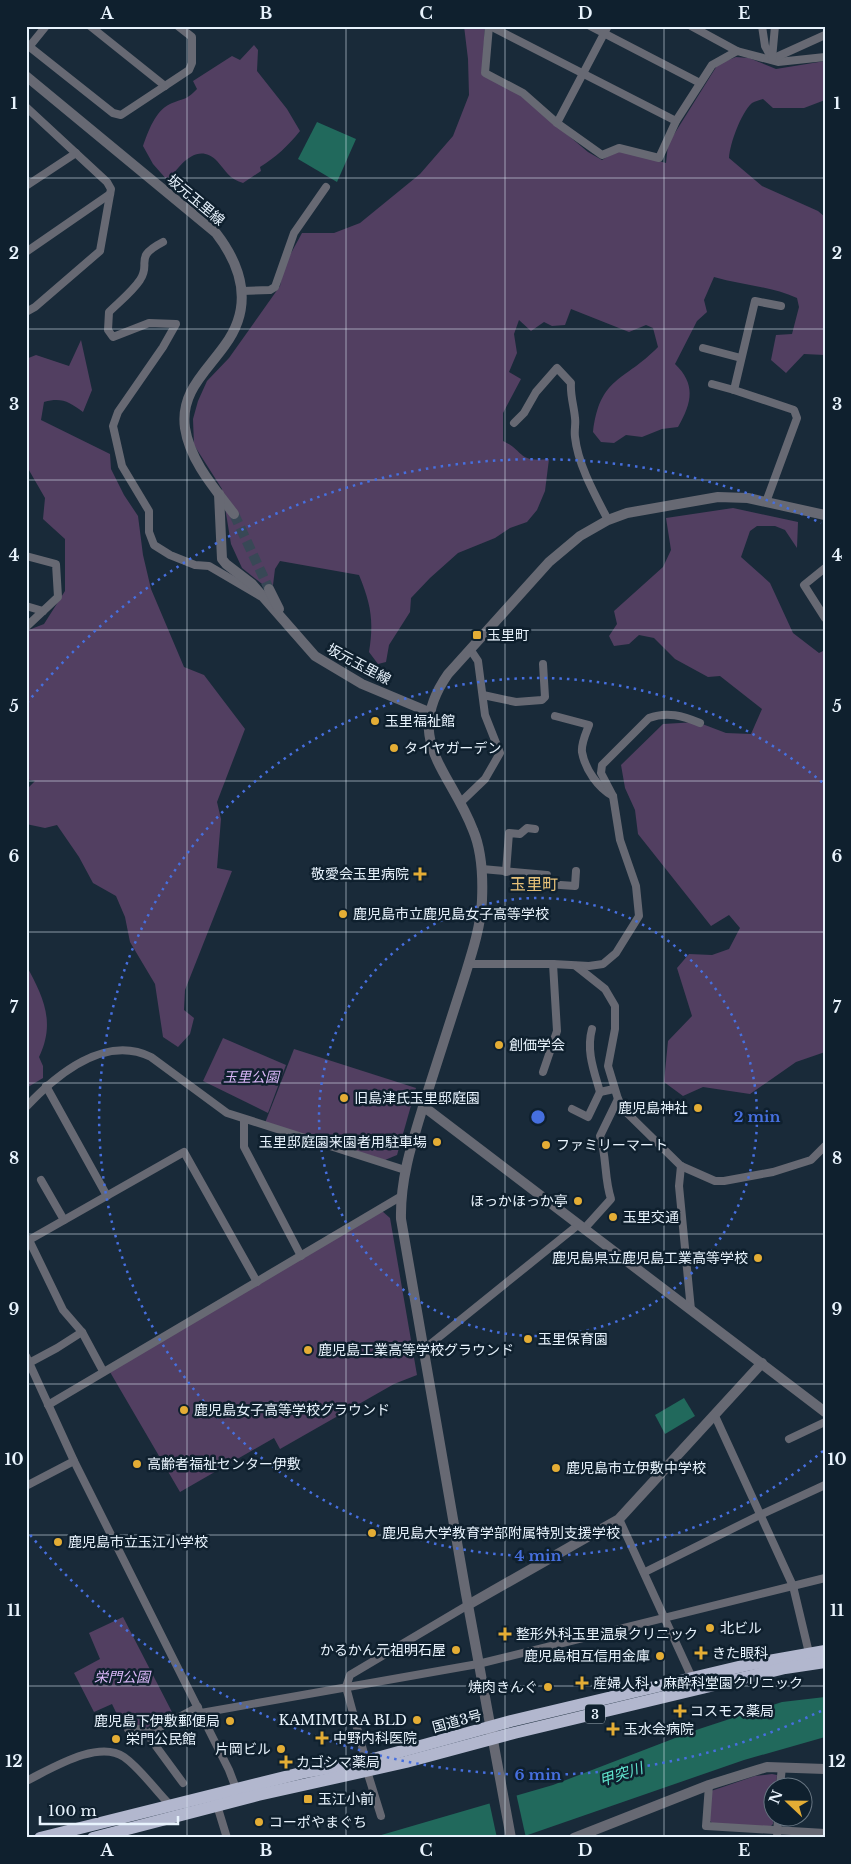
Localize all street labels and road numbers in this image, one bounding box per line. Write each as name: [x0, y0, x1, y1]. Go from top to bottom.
street label: 坂元玉里線: [163, 171, 229, 229]
street label: 坂元玉里線: [324, 640, 394, 688]
road number: 3: [585, 1705, 605, 1724]
street label: 国道3号: [430, 1706, 484, 1736]

